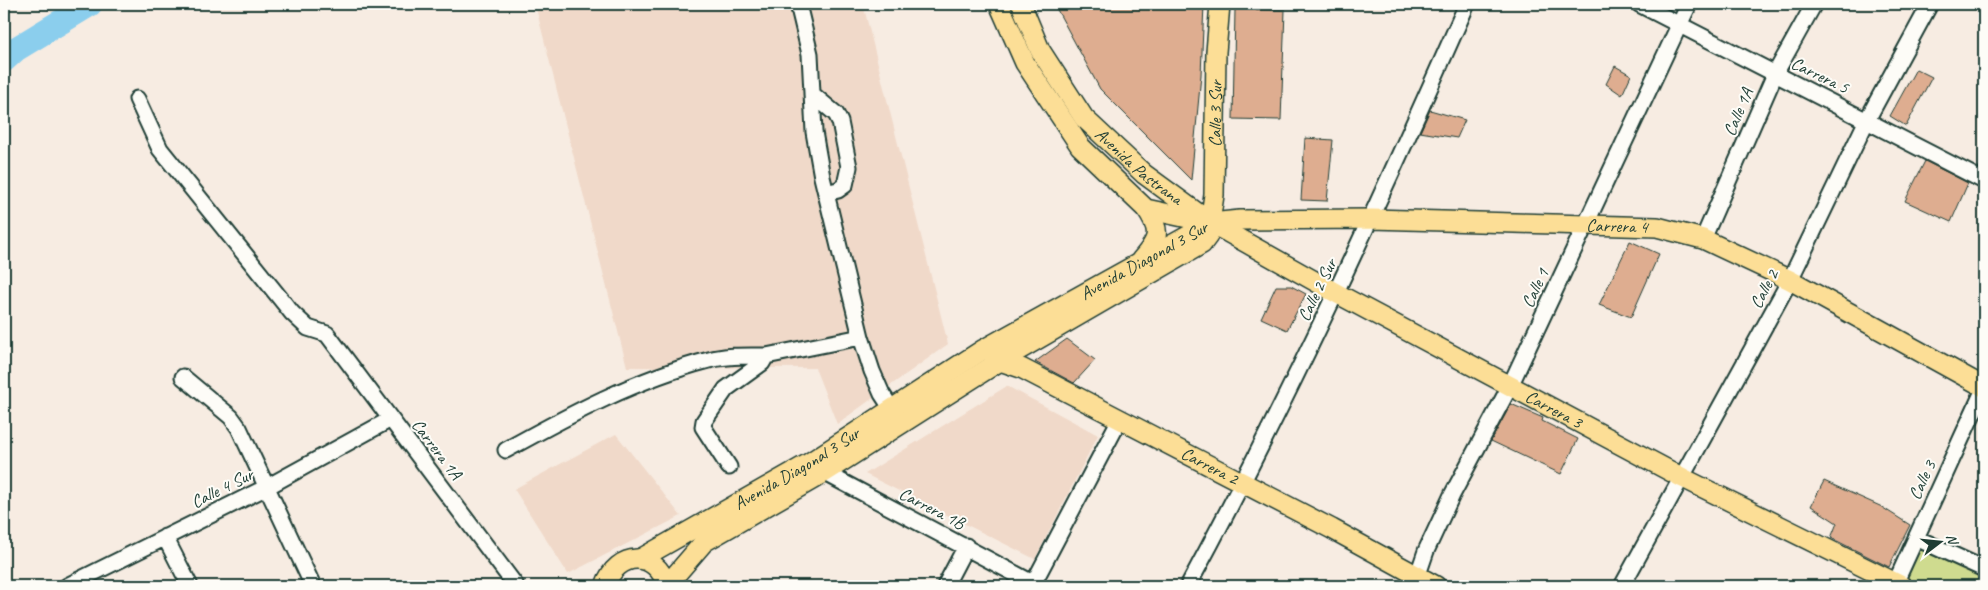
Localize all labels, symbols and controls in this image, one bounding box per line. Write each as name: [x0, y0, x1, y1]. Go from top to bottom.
street label: Carrera 5: [1788, 52, 1853, 99]
street label: Calle 3 Sur: [1204, 78, 1227, 147]
street label: Calle 1A: [1718, 84, 1758, 139]
street label: Avenida Pastrana: [1091, 123, 1188, 210]
street label: Carrera 4: [1586, 214, 1650, 238]
street label: Avenida Diagonal 3 Sur: [1076, 215, 1214, 304]
street label: Calle 2 Sur: [1293, 253, 1343, 325]
street label: Calle 1: [1516, 264, 1554, 311]
street label: Calle 2: [1745, 264, 1784, 312]
street label: Carrera 3: [1522, 385, 1588, 434]
street label: Carrera 1A: [407, 414, 468, 485]
street label: Avenida Diagonal 3 Sur: [730, 421, 866, 514]
street label: Carrera 2: [1177, 442, 1244, 491]
street label: Calle 3: [1903, 455, 1941, 503]
street label: Calle 4 Sur: [187, 462, 259, 513]
street label: Carrera 1B: [895, 482, 970, 535]
north arrow: [1916, 518, 1966, 568]
text: N: [1943, 532, 1962, 547]

